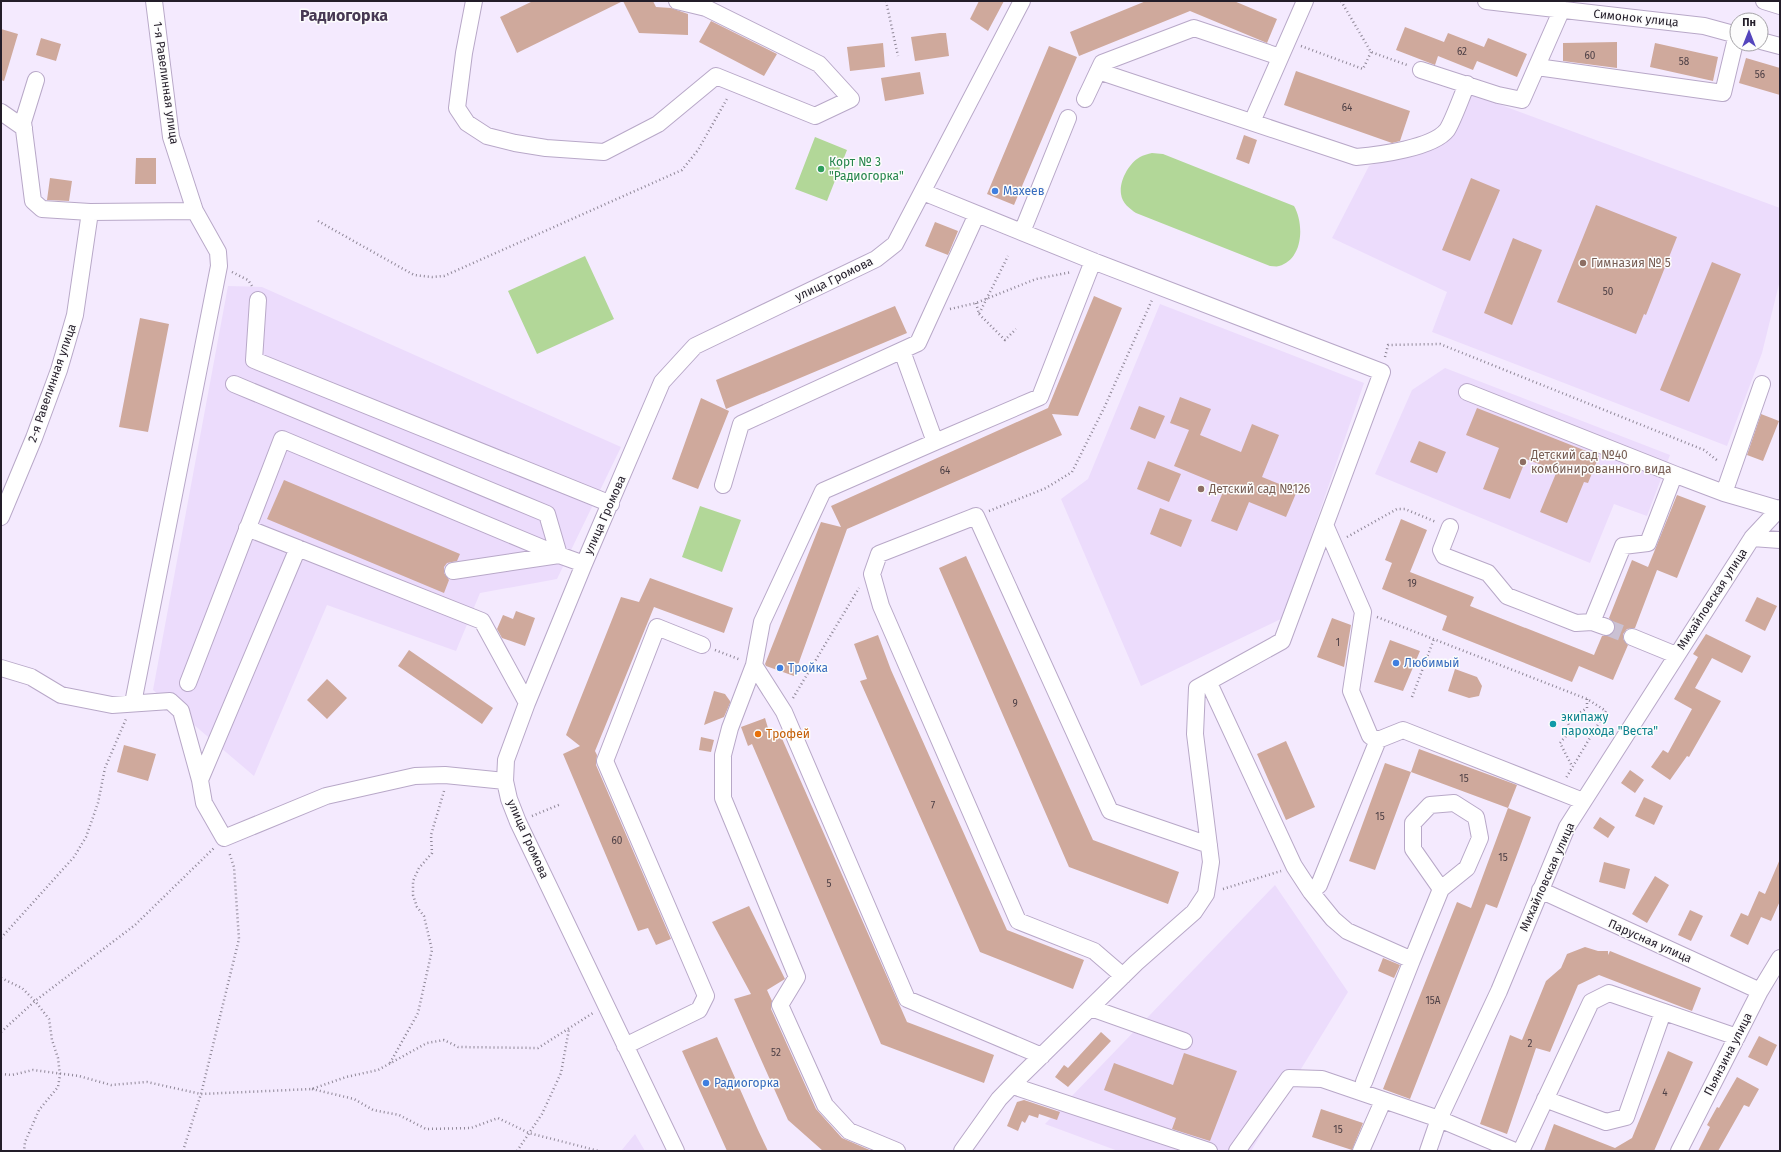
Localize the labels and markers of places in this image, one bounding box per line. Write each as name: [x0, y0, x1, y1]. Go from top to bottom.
place label: Корт № 3 "Радиогорка": [829, 155, 904, 183]
marker: Корт № 3 "Радиогорка": [816, 164, 826, 174]
place label: Махеев: [1003, 184, 1045, 198]
marker: Махеев: [990, 186, 1000, 196]
place label: Гимназия № 5: [1591, 256, 1671, 270]
marker: Гимназия № 5: [1578, 258, 1588, 268]
place label: Детский сад №40 комбинированного вида: [1530, 448, 1671, 476]
marker: Детский сад №40 комбинированного вида: [1518, 457, 1528, 467]
place label: Детский сад №126: [1208, 482, 1310, 496]
marker: Детский сад №126: [1196, 484, 1206, 494]
place label: Любимый: [1404, 656, 1460, 670]
marker: Любимый: [1391, 658, 1401, 668]
place label: Тройка: [788, 661, 828, 675]
marker: Тройка: [775, 663, 785, 673]
place label: экипажу парохода "Веста": [1561, 710, 1658, 738]
marker: экипажу парохода "Веста": [1548, 719, 1558, 729]
place label: Трофей: [766, 727, 810, 741]
marker: Трофей: [753, 729, 763, 739]
place label: Радиогорка: [714, 1076, 779, 1090]
marker: Радиогорка: [701, 1078, 711, 1088]

